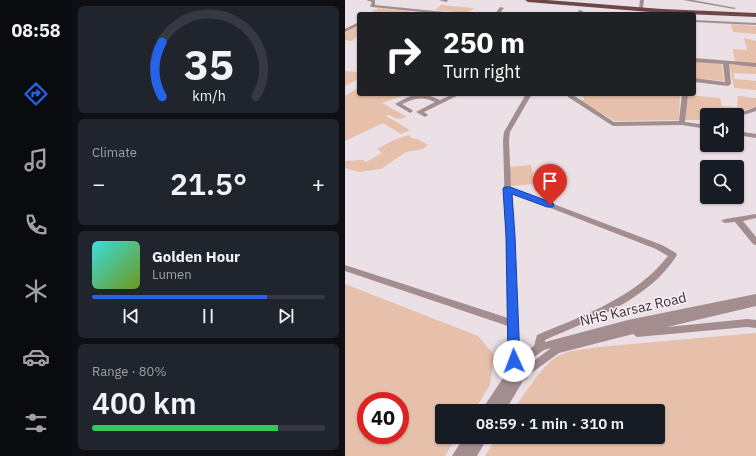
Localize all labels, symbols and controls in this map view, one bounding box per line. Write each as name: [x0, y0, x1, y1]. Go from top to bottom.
text: 08:58: [11, 19, 61, 42]
text: 250 m: [443, 24, 525, 61]
icon: right: [377, 28, 429, 80]
text: 35: [184, 37, 233, 91]
text: Turn right: [443, 60, 521, 83]
icon: directions: [22, 80, 50, 108]
text: km/h: [192, 86, 225, 105]
map controls: [700, 108, 744, 204]
button: sound: [700, 108, 744, 152]
text: Climate: [92, 144, 137, 161]
icon: music: [22, 146, 50, 174]
button: search: [700, 160, 744, 204]
text: 21.5°: [170, 164, 247, 203]
pin: [533, 164, 567, 205]
text: −: [92, 169, 105, 198]
text: +: [312, 169, 325, 198]
icon: arrive: [539, 170, 561, 192]
icon: phone: [22, 211, 50, 239]
text: Golden Hour: [152, 247, 240, 266]
text: Lumen: [152, 266, 192, 283]
icon: climate: [22, 277, 50, 305]
street label: NHS Karsaz Road: [578, 288, 688, 330]
icon: previous: [120, 305, 142, 327]
icon: pause: [197, 305, 219, 327]
icon: next: [275, 305, 297, 327]
position arrow: [493, 340, 535, 382]
icon: car: [22, 343, 50, 371]
text: Range · 80%: [92, 363, 166, 380]
text: 400 km: [92, 383, 197, 422]
speed limit sign: 40: [357, 392, 409, 444]
icon: filters: [22, 409, 50, 437]
text: 08:59 · 1 min · 310 m: [476, 414, 624, 433]

